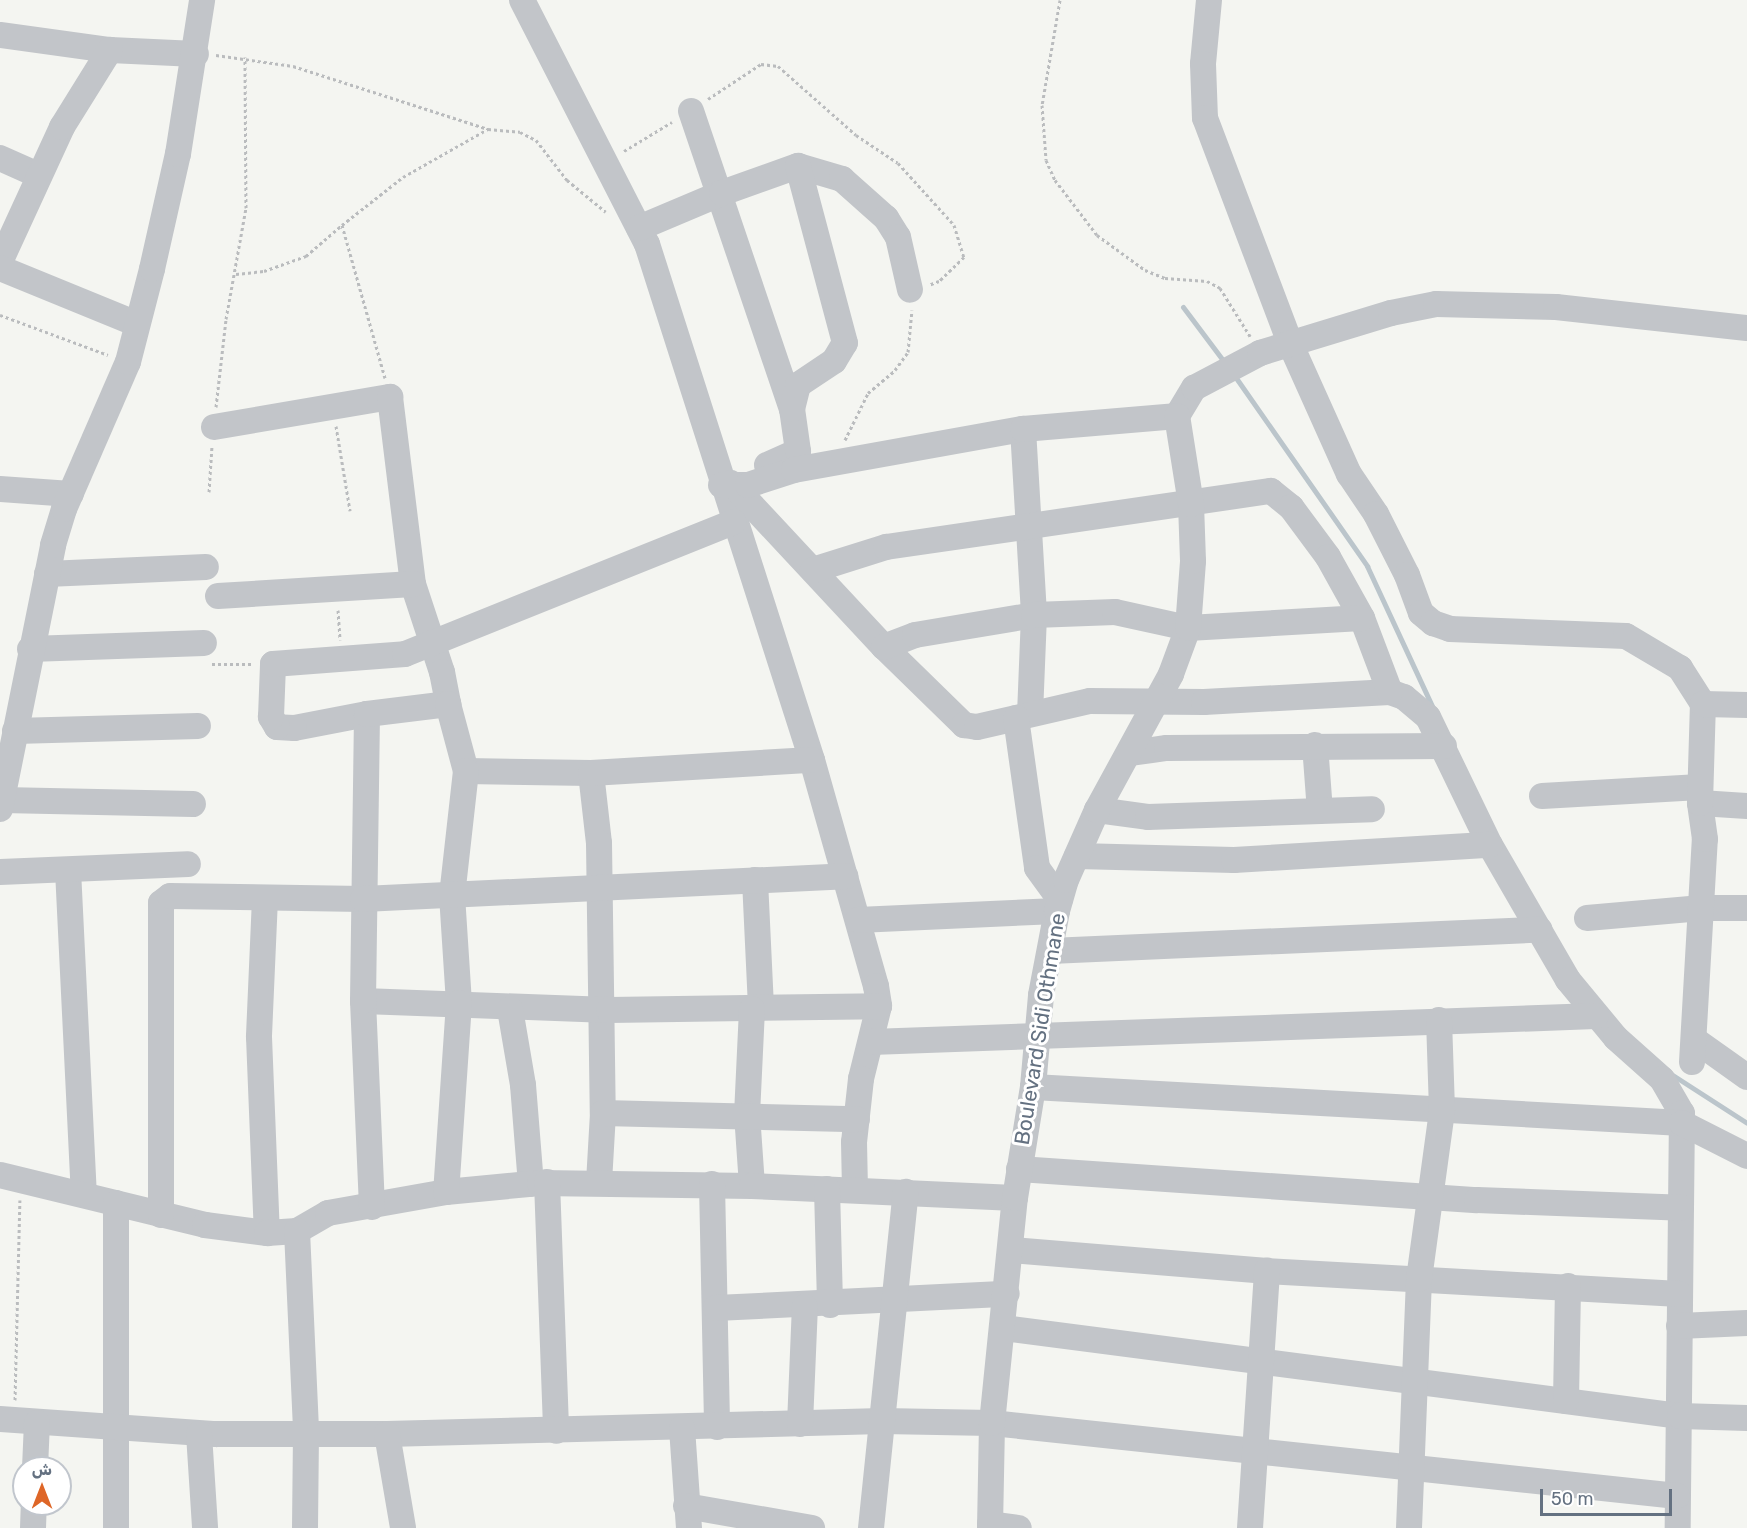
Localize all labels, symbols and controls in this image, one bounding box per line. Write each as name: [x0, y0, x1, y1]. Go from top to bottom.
street label: Boulevard Sidi Othmane: [1009, 911, 1071, 1147]
north arrow: [12, 1456, 72, 1516]
text: ش: [32, 1460, 52, 1479]
scale bar: [1543, 1477, 1675, 1515]
text: 50 m: [1551, 1488, 1594, 1510]

